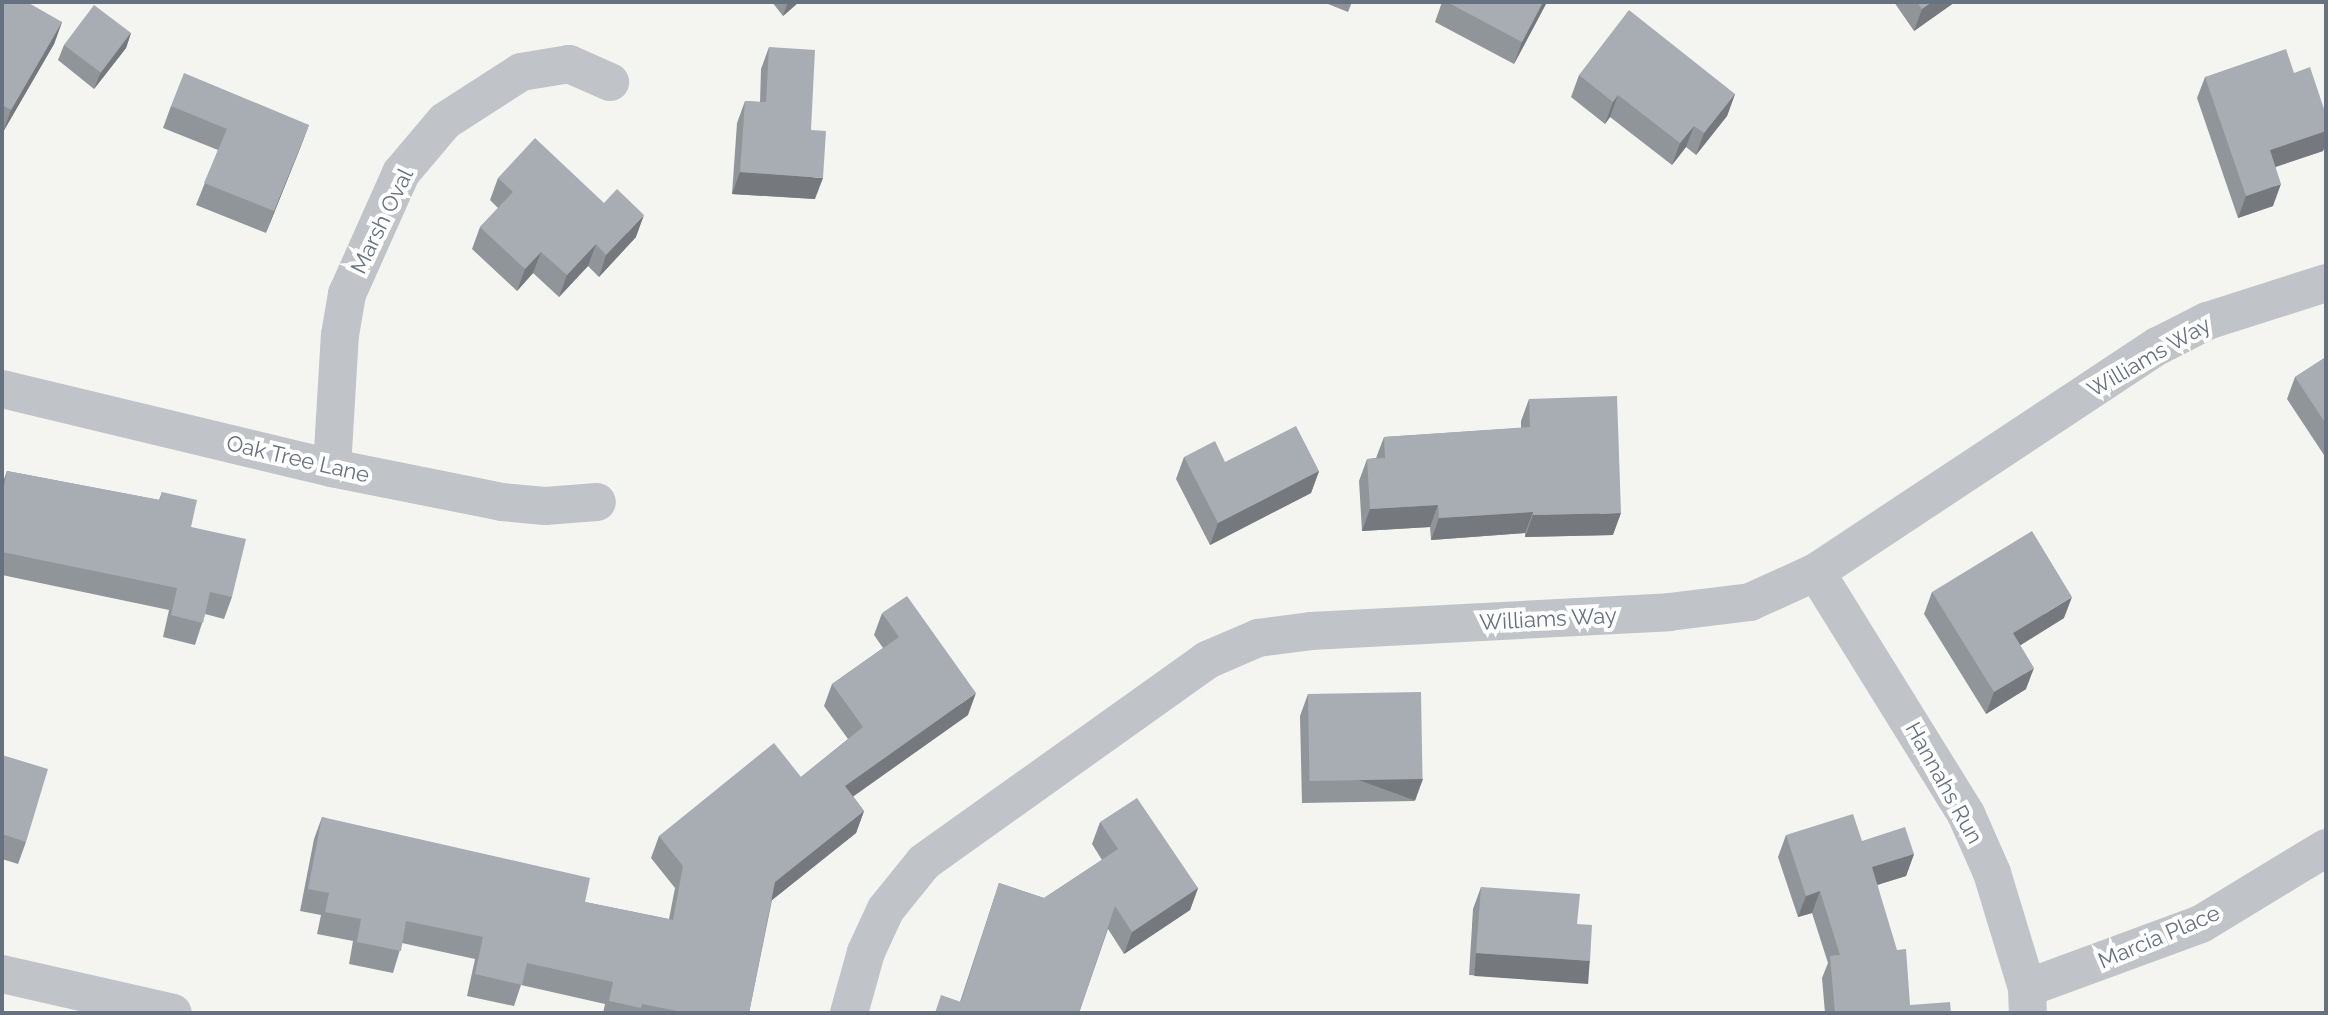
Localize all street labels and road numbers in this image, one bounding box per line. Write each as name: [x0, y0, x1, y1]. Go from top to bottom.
street label: Marsh Oval: [345, 164, 419, 278]
street label: Williams Way: [2082, 311, 2216, 403]
street label: Oak Tree Lane: [224, 430, 372, 488]
street label: Williams Way: [1478, 602, 1618, 636]
street label: Hannahs Run: [1900, 718, 1988, 848]
street label: Marcia Place: [2094, 900, 2224, 974]

